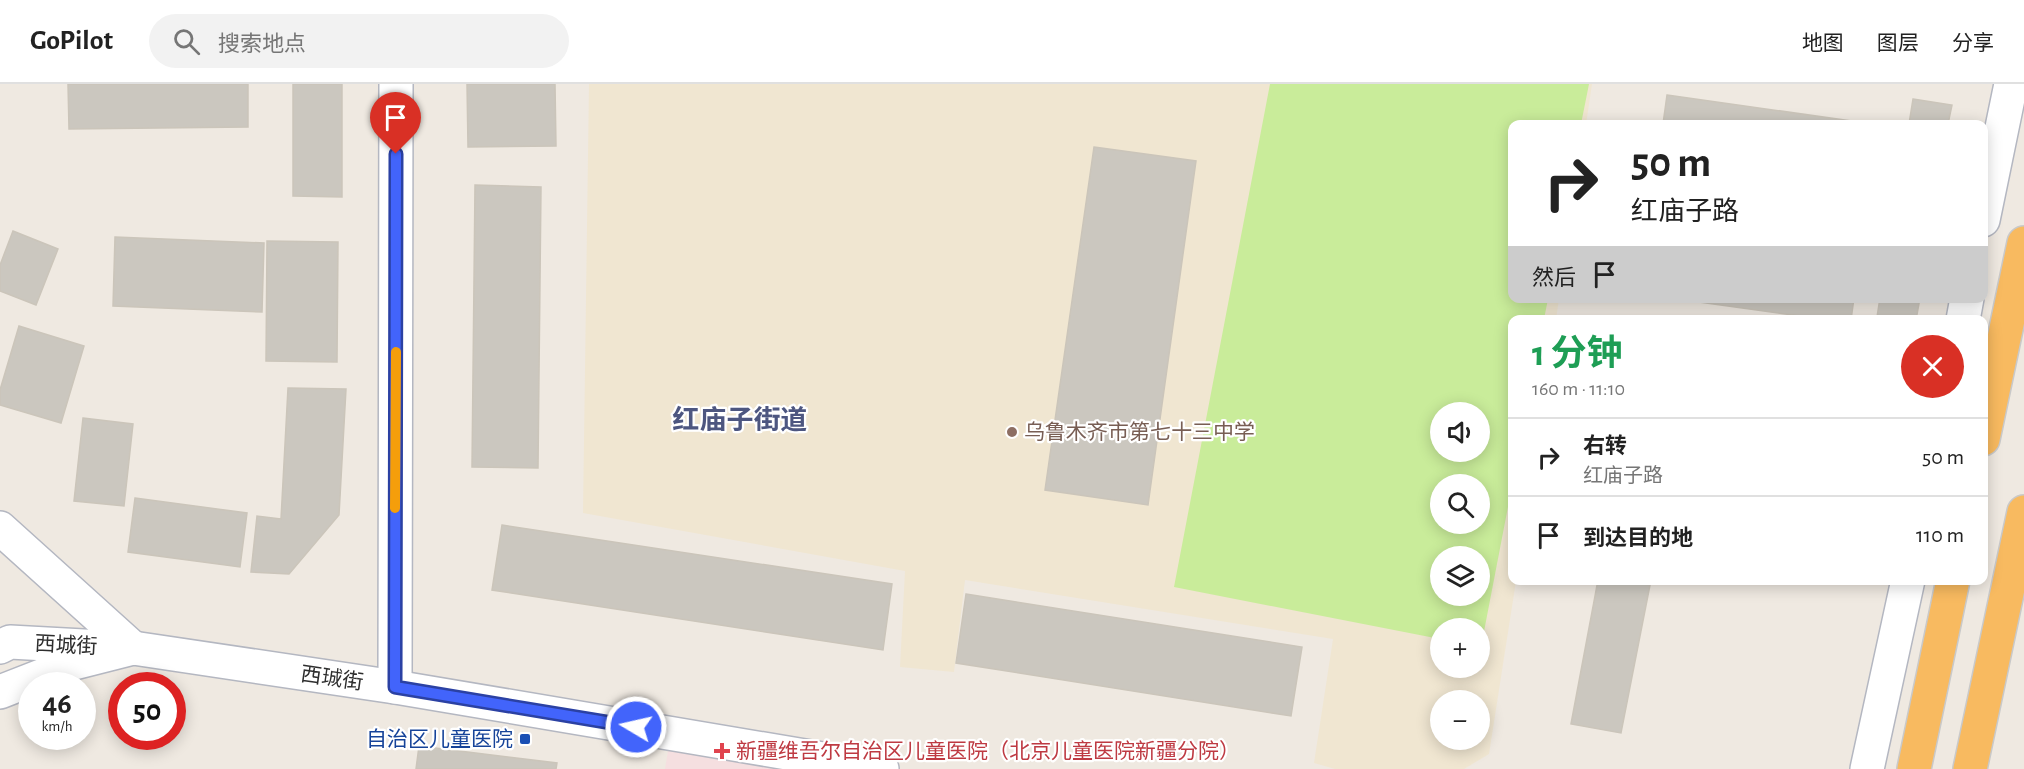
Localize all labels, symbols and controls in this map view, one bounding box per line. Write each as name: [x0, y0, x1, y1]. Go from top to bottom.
search box: [149, 14, 569, 68]
icon: search: [170, 25, 203, 58]
text: GoPilot: [30, 27, 113, 55]
text: 搜索地点: [218, 33, 306, 55]
text: 地图: [1802, 33, 1844, 54]
text: 图层: [1877, 33, 1919, 54]
text: 分享: [1952, 33, 1994, 54]
pin: [370, 92, 421, 154]
icon: arrive: [379, 101, 412, 134]
text: 50 m: [1631, 142, 1711, 184]
icon: right: [1532, 144, 1610, 222]
text: 红庙子路: [1631, 198, 1739, 225]
icon: arrive: [1588, 258, 1621, 291]
text: 然后: [1532, 267, 1576, 289]
button: close: [1901, 335, 1964, 398]
text: 1 分钟: [1532, 336, 1622, 372]
text: 160 m · 11:10: [1532, 379, 1625, 399]
map controls: [1430, 402, 1490, 750]
button: sound: [1430, 402, 1490, 462]
district label: 红庙子街道: [673, 405, 808, 434]
place label: 乌鲁木齐市第七十三中学: [1024, 421, 1255, 443]
marker: 乌鲁木齐市第七十三中学: [1005, 425, 1019, 439]
text: 右转: [1583, 435, 1627, 457]
icon: right: [1532, 441, 1565, 474]
text: 50 m: [1922, 446, 1964, 468]
text: 红庙子路: [1583, 466, 1663, 486]
button: search: [1430, 474, 1490, 534]
icon: arrive: [1532, 519, 1565, 552]
text: 110 m: [1916, 524, 1964, 546]
text: 到达目的地: [1583, 527, 1693, 549]
button: layers: [1430, 546, 1490, 606]
button: +: [1430, 618, 1490, 678]
street label: 西城街: [34, 632, 98, 658]
street label: 西珹街: [299, 663, 365, 693]
speed limit sign: 50: [108, 672, 186, 750]
text: 46: [42, 689, 72, 719]
button: −: [1430, 690, 1490, 750]
position arrow: [604, 695, 668, 759]
text: km/h: [42, 719, 72, 734]
place label: 自治区儿童医院: [366, 728, 513, 750]
marker: 自治区儿童医院: [518, 732, 532, 746]
place label: 新疆维吾尔自治区儿童医院（北京儿童医院新疆分院）: [736, 740, 1240, 762]
marker: 新疆维吾尔自治区儿童医院（北京儿童医院新疆分院）: [713, 742, 731, 760]

